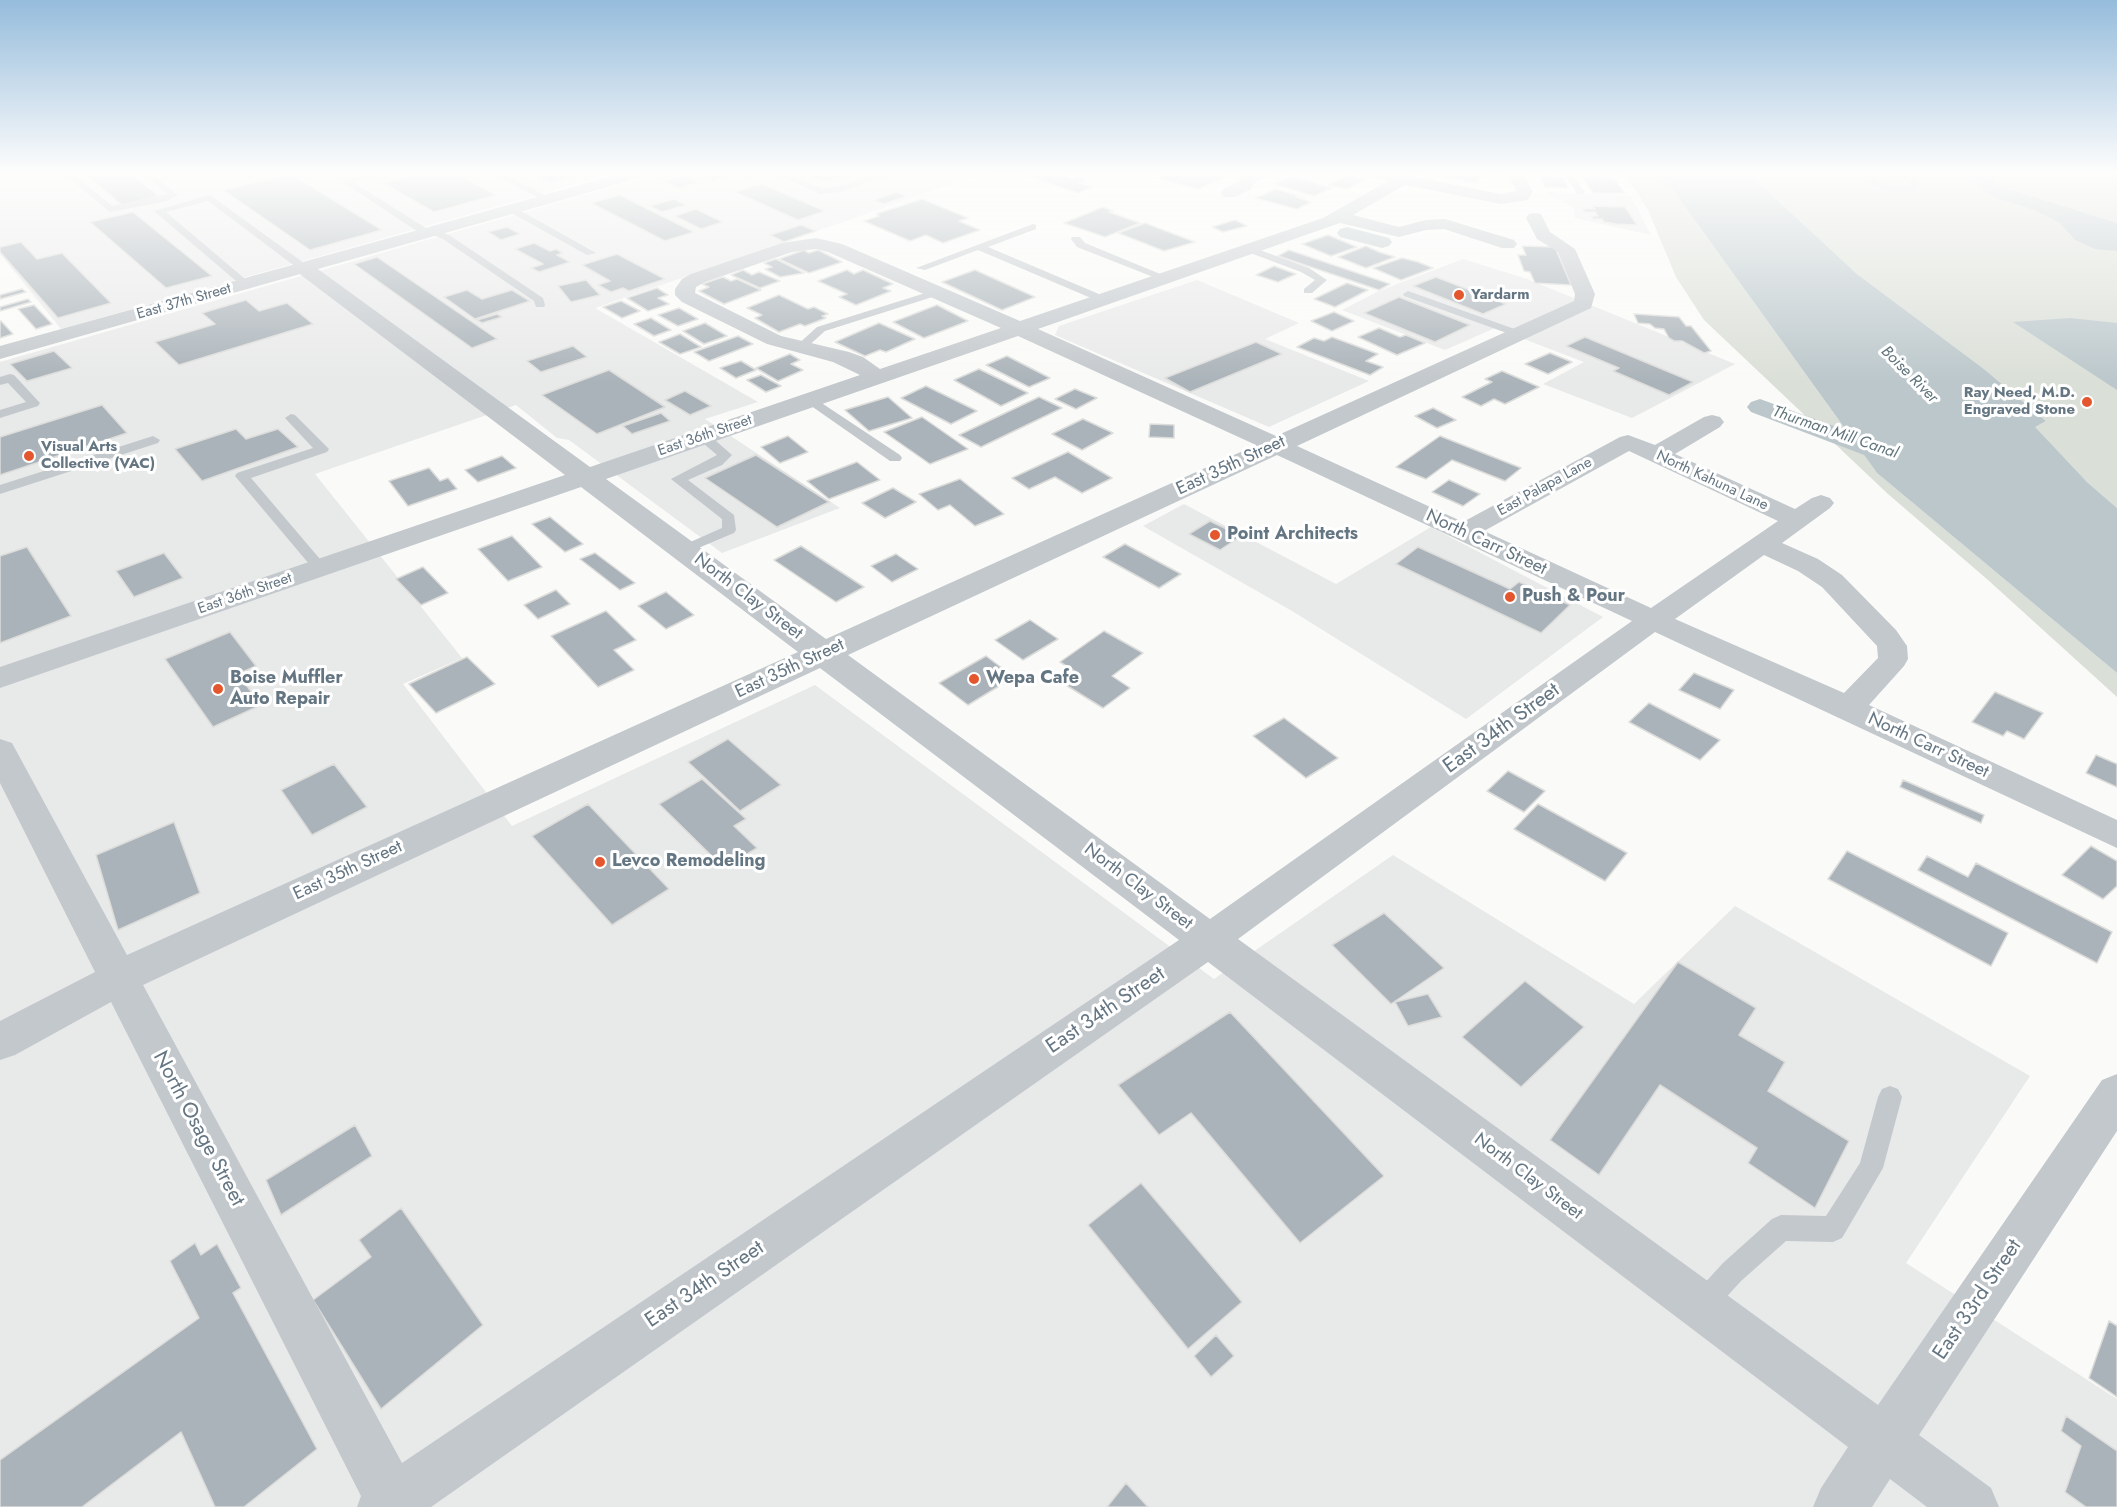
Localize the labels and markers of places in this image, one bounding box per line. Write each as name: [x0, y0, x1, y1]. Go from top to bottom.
place label: Yardarm: [1471, 286, 1529, 304]
marker: Yardarm: [1452, 288, 1466, 302]
place label: Ray Need, M.D. Engraved Stone: [1964, 384, 2075, 419]
marker: Ray Need, M.D. Engraved Stone: [2080, 395, 2094, 409]
place label: Visual Arts Collective (VAC): [41, 438, 155, 473]
marker: Visual Arts Collective (VAC): [22, 449, 36, 463]
place label: Point Architects: [1227, 524, 1358, 546]
marker: Point Architects: [1208, 528, 1222, 542]
place label: Push & Pour: [1522, 586, 1625, 608]
marker: Push & Pour: [1503, 590, 1517, 604]
place label: Boise Muffler Auto Repair: [230, 668, 343, 710]
place label: Wepa Cafe: [986, 668, 1079, 690]
marker: Wepa Cafe: [967, 672, 981, 686]
marker: Boise Muffler Auto Repair: [211, 682, 225, 696]
place label: Levco Remodeling: [612, 851, 766, 873]
marker: Levco Remodeling: [593, 855, 607, 869]

